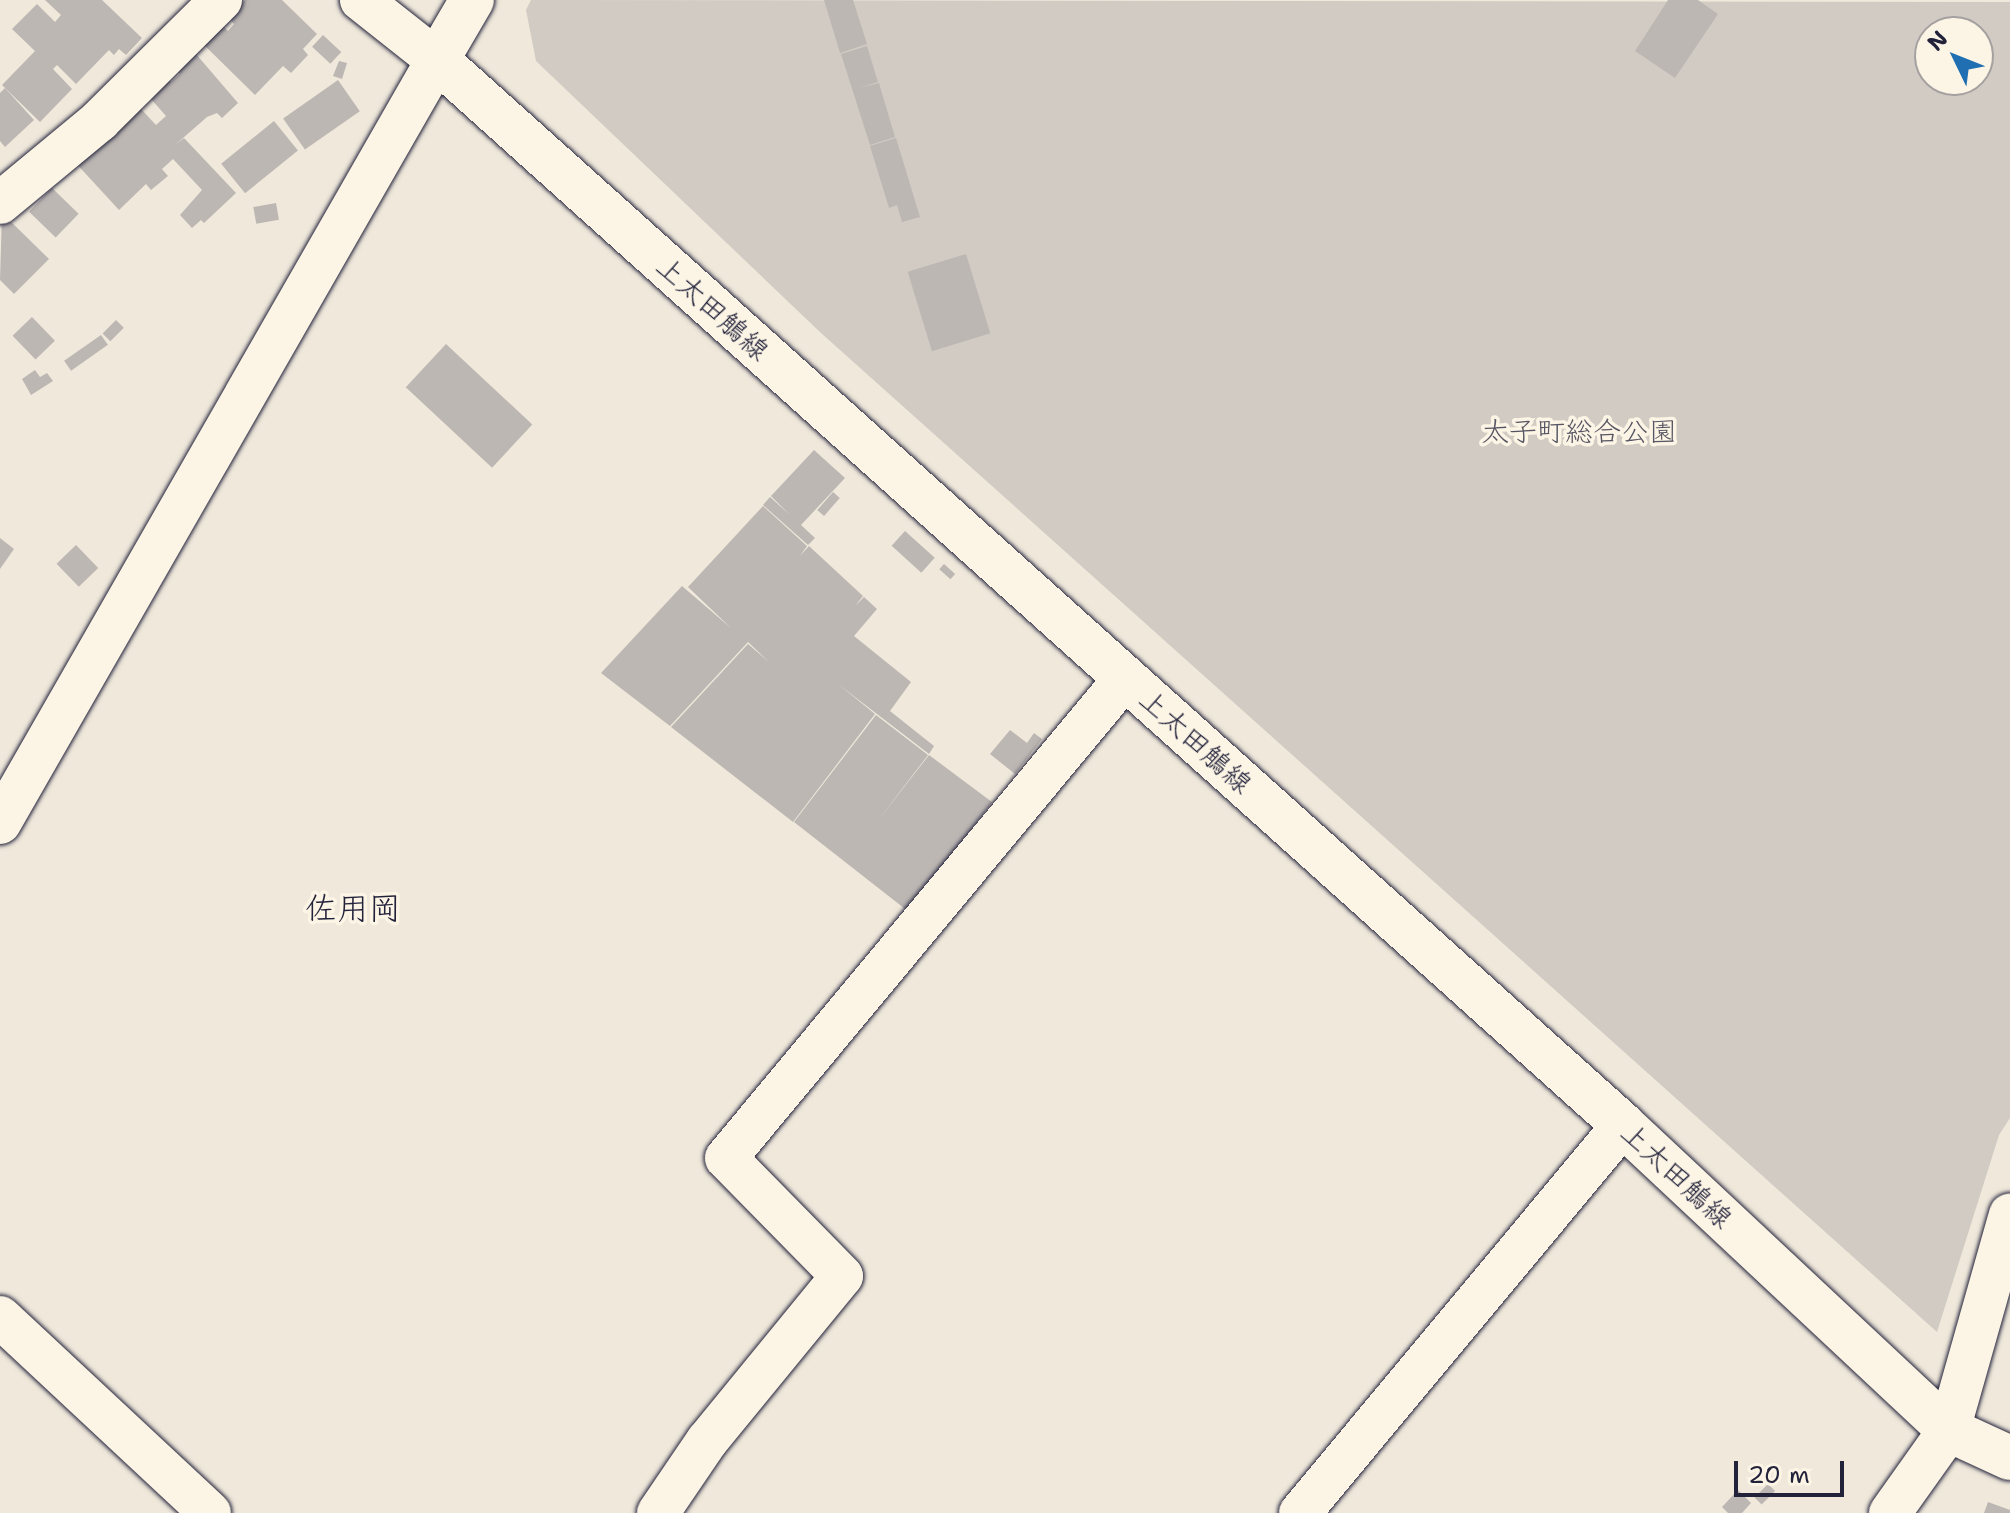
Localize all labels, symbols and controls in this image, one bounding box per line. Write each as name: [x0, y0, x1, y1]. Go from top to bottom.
north arrow: [1914, 16, 1994, 96]
text: N: [1921, 24, 1954, 57]
street label: 上太田鵤線: [650, 249, 776, 367]
park label: 太子町総合公園: [1481, 414, 1677, 448]
street label: 上太田鵤線: [1133, 682, 1259, 800]
district label: 佐用岡: [305, 889, 401, 927]
street label: 上太田鵤線: [1614, 1115, 1740, 1235]
scale bar: [1738, 1445, 1848, 1495]
text: 20 m: [1748, 1459, 1810, 1491]

